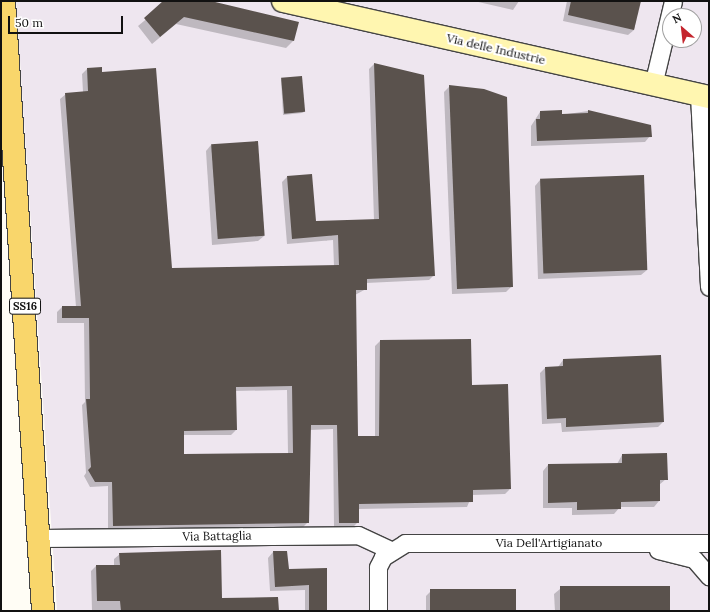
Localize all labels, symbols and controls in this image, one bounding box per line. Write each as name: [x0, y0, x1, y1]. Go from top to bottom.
scale bar: [10, 8, 125, 34]
north arrow: [662, 8, 702, 48]
text: N: [670, 10, 684, 26]
text: 50 m: [15, 15, 43, 30]
street label: Via delle Industrie: [445, 31, 547, 67]
road number: SS16: [9, 297, 41, 315]
street label: Via Battaglia: [182, 528, 252, 544]
street label: Via Dell'Artigianato: [496, 536, 602, 550]

